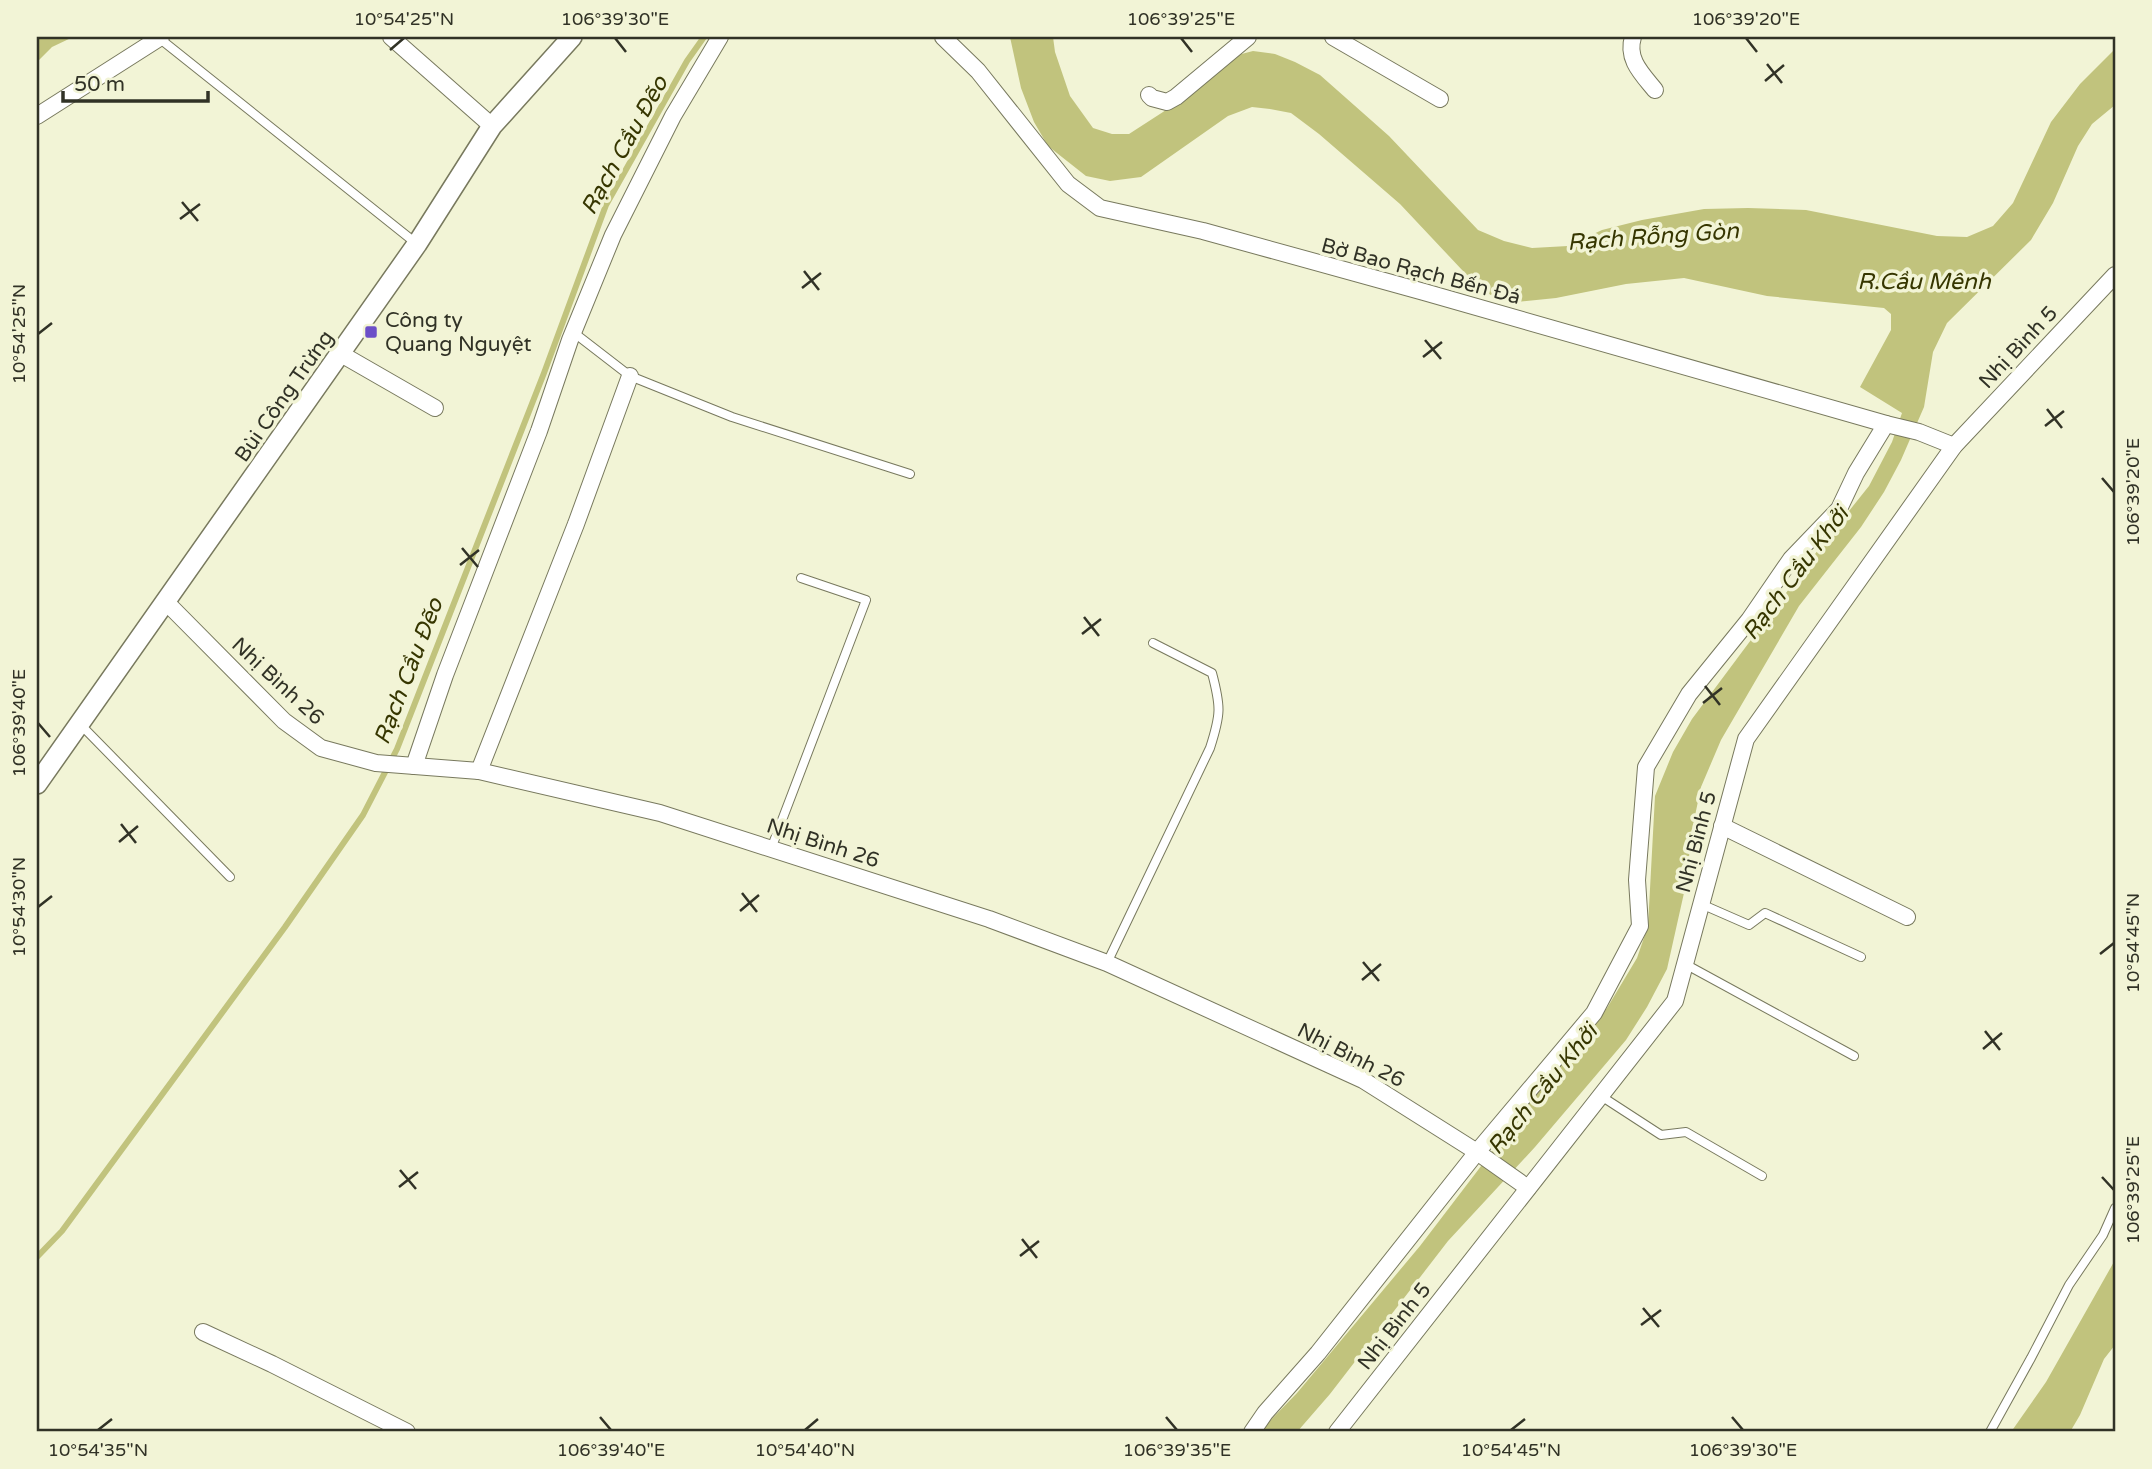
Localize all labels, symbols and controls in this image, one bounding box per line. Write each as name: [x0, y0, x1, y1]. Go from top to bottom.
text: 10°54'25"N: [354, 8, 454, 30]
text: 106°39'30"E: [561, 8, 669, 30]
text: 106°39'25"E: [1127, 8, 1235, 30]
text: 106°39'20"E: [1692, 8, 1800, 30]
scale bar: [63, 60, 208, 104]
water label: Rạch Cầu Đẽo: [575, 70, 675, 220]
text: 50 m: [74, 72, 125, 97]
water label: Rạch Rỗng Gòn: [1566, 217, 1741, 257]
street label: Bờ Bao Rạch Bến Đá: [1318, 233, 1523, 310]
water label: R.Cầu Mênh: [1857, 268, 1992, 296]
text: 10°54'25"N: [8, 284, 30, 384]
street label: Nhị Bình 5: [1974, 301, 2063, 394]
place label: Công ty Quang Nguyệt: [385, 308, 532, 357]
marker: Công ty Quang Nguyệt: [363, 324, 379, 340]
street label: Bùi Công Trừng: [230, 326, 339, 467]
text: 106°39'20"E: [2122, 438, 2144, 546]
water label: Rạch Cầu Khởi: [1737, 499, 1857, 646]
water label: Rạch Cầu Đẽo: [368, 593, 450, 748]
street label: Nhị Bình 26: [226, 632, 329, 730]
text: 106°39'40"E: [8, 669, 30, 777]
street label: Nhị Bình 5: [1671, 789, 1722, 896]
street label: Nhị Bình 26: [763, 813, 882, 873]
text: 10°54'30"N: [8, 857, 30, 957]
text: 10°54'45"N: [2122, 893, 2144, 993]
water label: Rạch Cầu Khởi: [1482, 1016, 1606, 1160]
street label: Nhị Bình 26: [1293, 1018, 1409, 1093]
text: 106°39'25"E: [2122, 1136, 2144, 1244]
street label: Nhị Bình 5: [1353, 1278, 1436, 1375]
text: 10°54'35"N: [48, 1439, 148, 1461]
text: 106°39'40"E: [557, 1439, 665, 1461]
text: 10°54'40"N: [755, 1439, 855, 1461]
text: 106°39'35"E: [1123, 1439, 1231, 1461]
text: 10°54'45"N: [1461, 1439, 1561, 1461]
text: 106°39'30"E: [1689, 1439, 1797, 1461]

